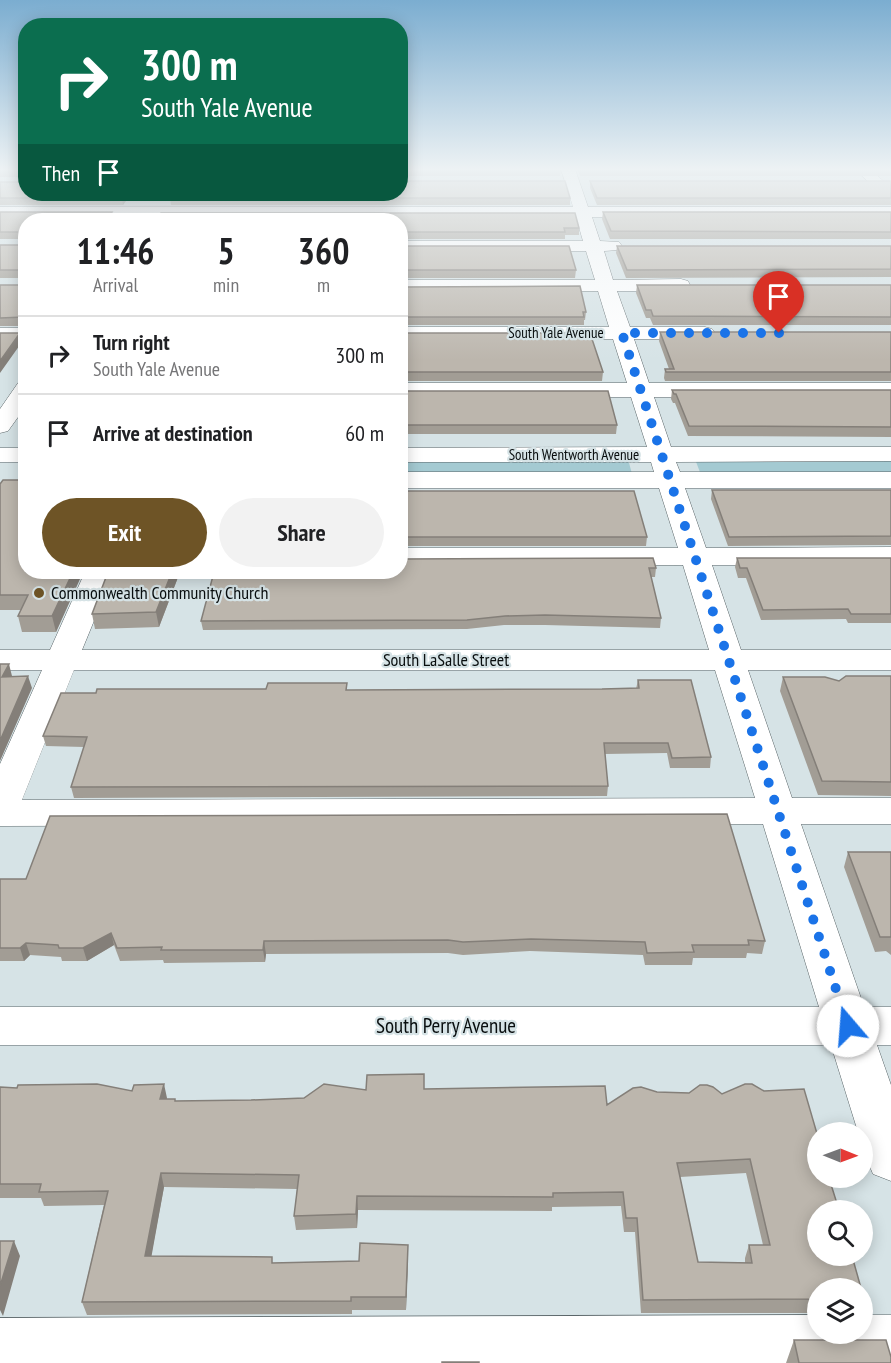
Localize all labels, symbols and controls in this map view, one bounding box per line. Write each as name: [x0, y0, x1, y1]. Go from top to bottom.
text: 300 m: [141, 37, 238, 92]
icon: right: [42, 42, 120, 120]
text: South Yale Avenue: [141, 90, 313, 124]
icon: arrive: [92, 156, 125, 189]
text: Then: [42, 159, 80, 187]
text: 11:46: [77, 227, 154, 274]
text: 5: [217, 227, 235, 274]
text: 360: [298, 227, 349, 274]
pin: [753, 271, 804, 333]
text: Arrival: [93, 272, 138, 298]
text: min: [213, 272, 239, 298]
text: m: [317, 272, 330, 298]
icon: arrive: [762, 280, 795, 313]
street label: South Yale Avenue: [508, 323, 604, 342]
text: Turn right: [93, 328, 170, 356]
icon: right: [42, 339, 75, 372]
text: 300 m: [335, 341, 384, 369]
text: South Yale Avenue: [93, 356, 220, 382]
icon: arrive: [42, 417, 75, 450]
text: Arrive at destination: [93, 419, 253, 447]
text: 60 m: [345, 419, 384, 447]
street label: South Wentworth Avenue: [509, 445, 639, 464]
button: Exit: [42, 498, 207, 567]
button: Share: [219, 498, 384, 567]
place label: Commonwealth Community Church: [51, 581, 268, 604]
marker: Commonwealth Community Church: [32, 586, 46, 600]
street label: South LaSalle Street: [383, 648, 509, 671]
position arrow: [816, 994, 880, 1058]
street label: South Perry Avenue: [376, 1012, 516, 1039]
north arrow: [807, 1122, 873, 1188]
map controls: [807, 1122, 873, 1344]
button: search: [807, 1200, 873, 1266]
button: layers: [807, 1278, 873, 1344]

